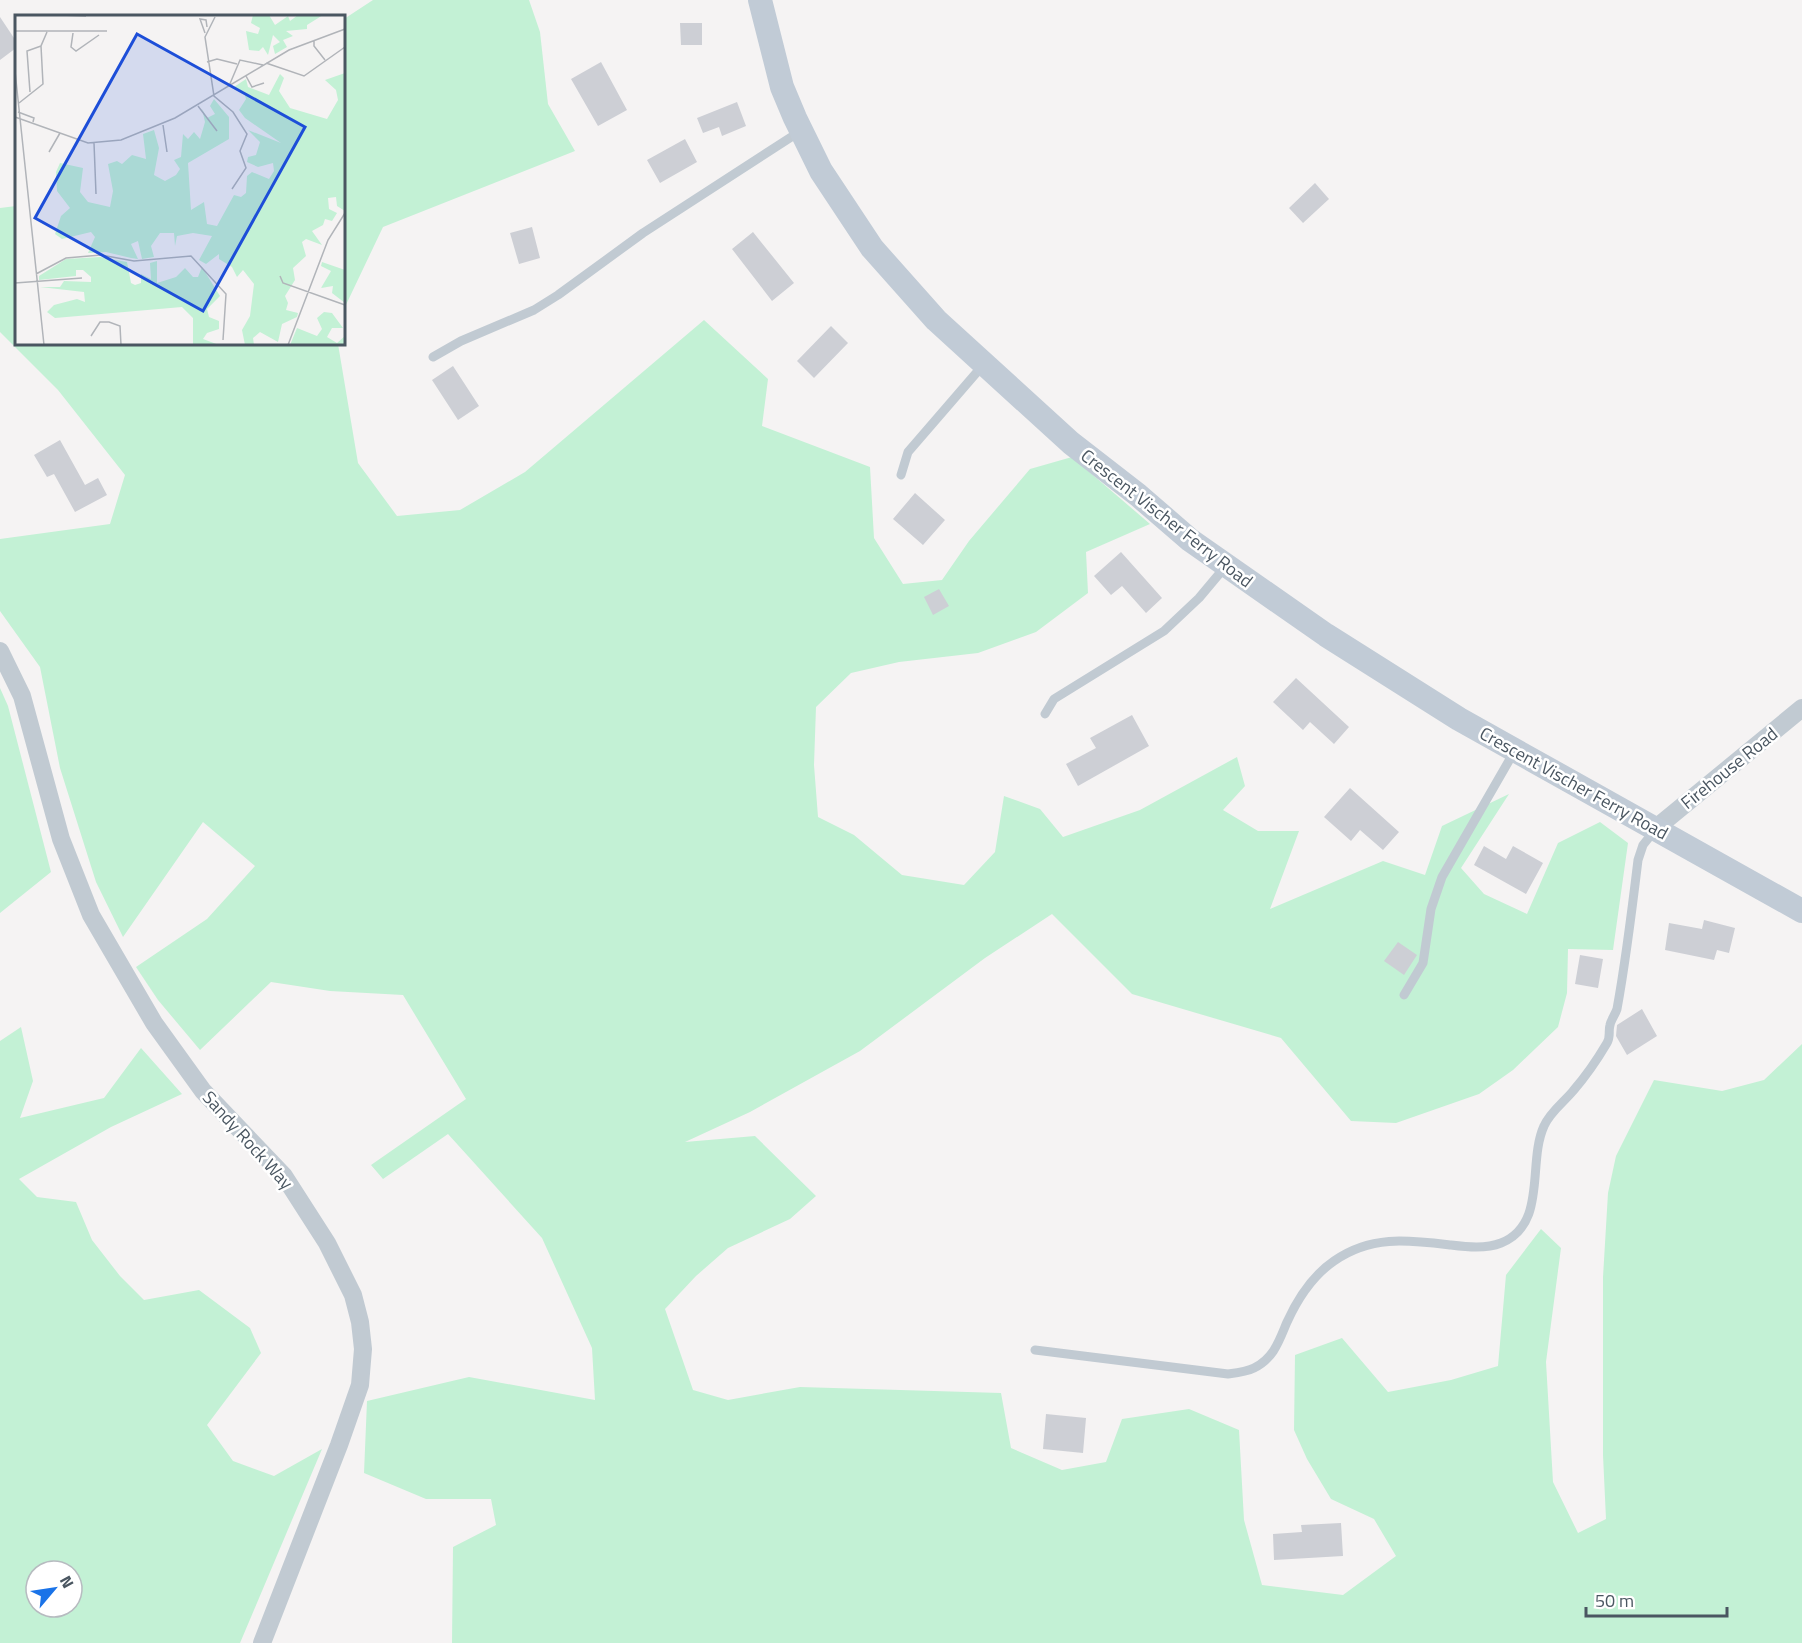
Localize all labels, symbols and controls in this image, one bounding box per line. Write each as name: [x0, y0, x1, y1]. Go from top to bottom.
inset map: [15, 15, 345, 345]
street label: Crescent Vischer Ferry Road: [1075, 442, 1259, 594]
street label: Crescent Vischer Ferry Road: [1475, 720, 1673, 846]
street label: Firehouse Road: [1675, 720, 1783, 816]
street label: Sandy Rock Way: [196, 1085, 300, 1196]
north arrow: [24, 1559, 84, 1619]
text: N: [54, 1571, 80, 1592]
scale bar: [1586, 1580, 1727, 1618]
text: 50 m: [1595, 1587, 1634, 1614]

